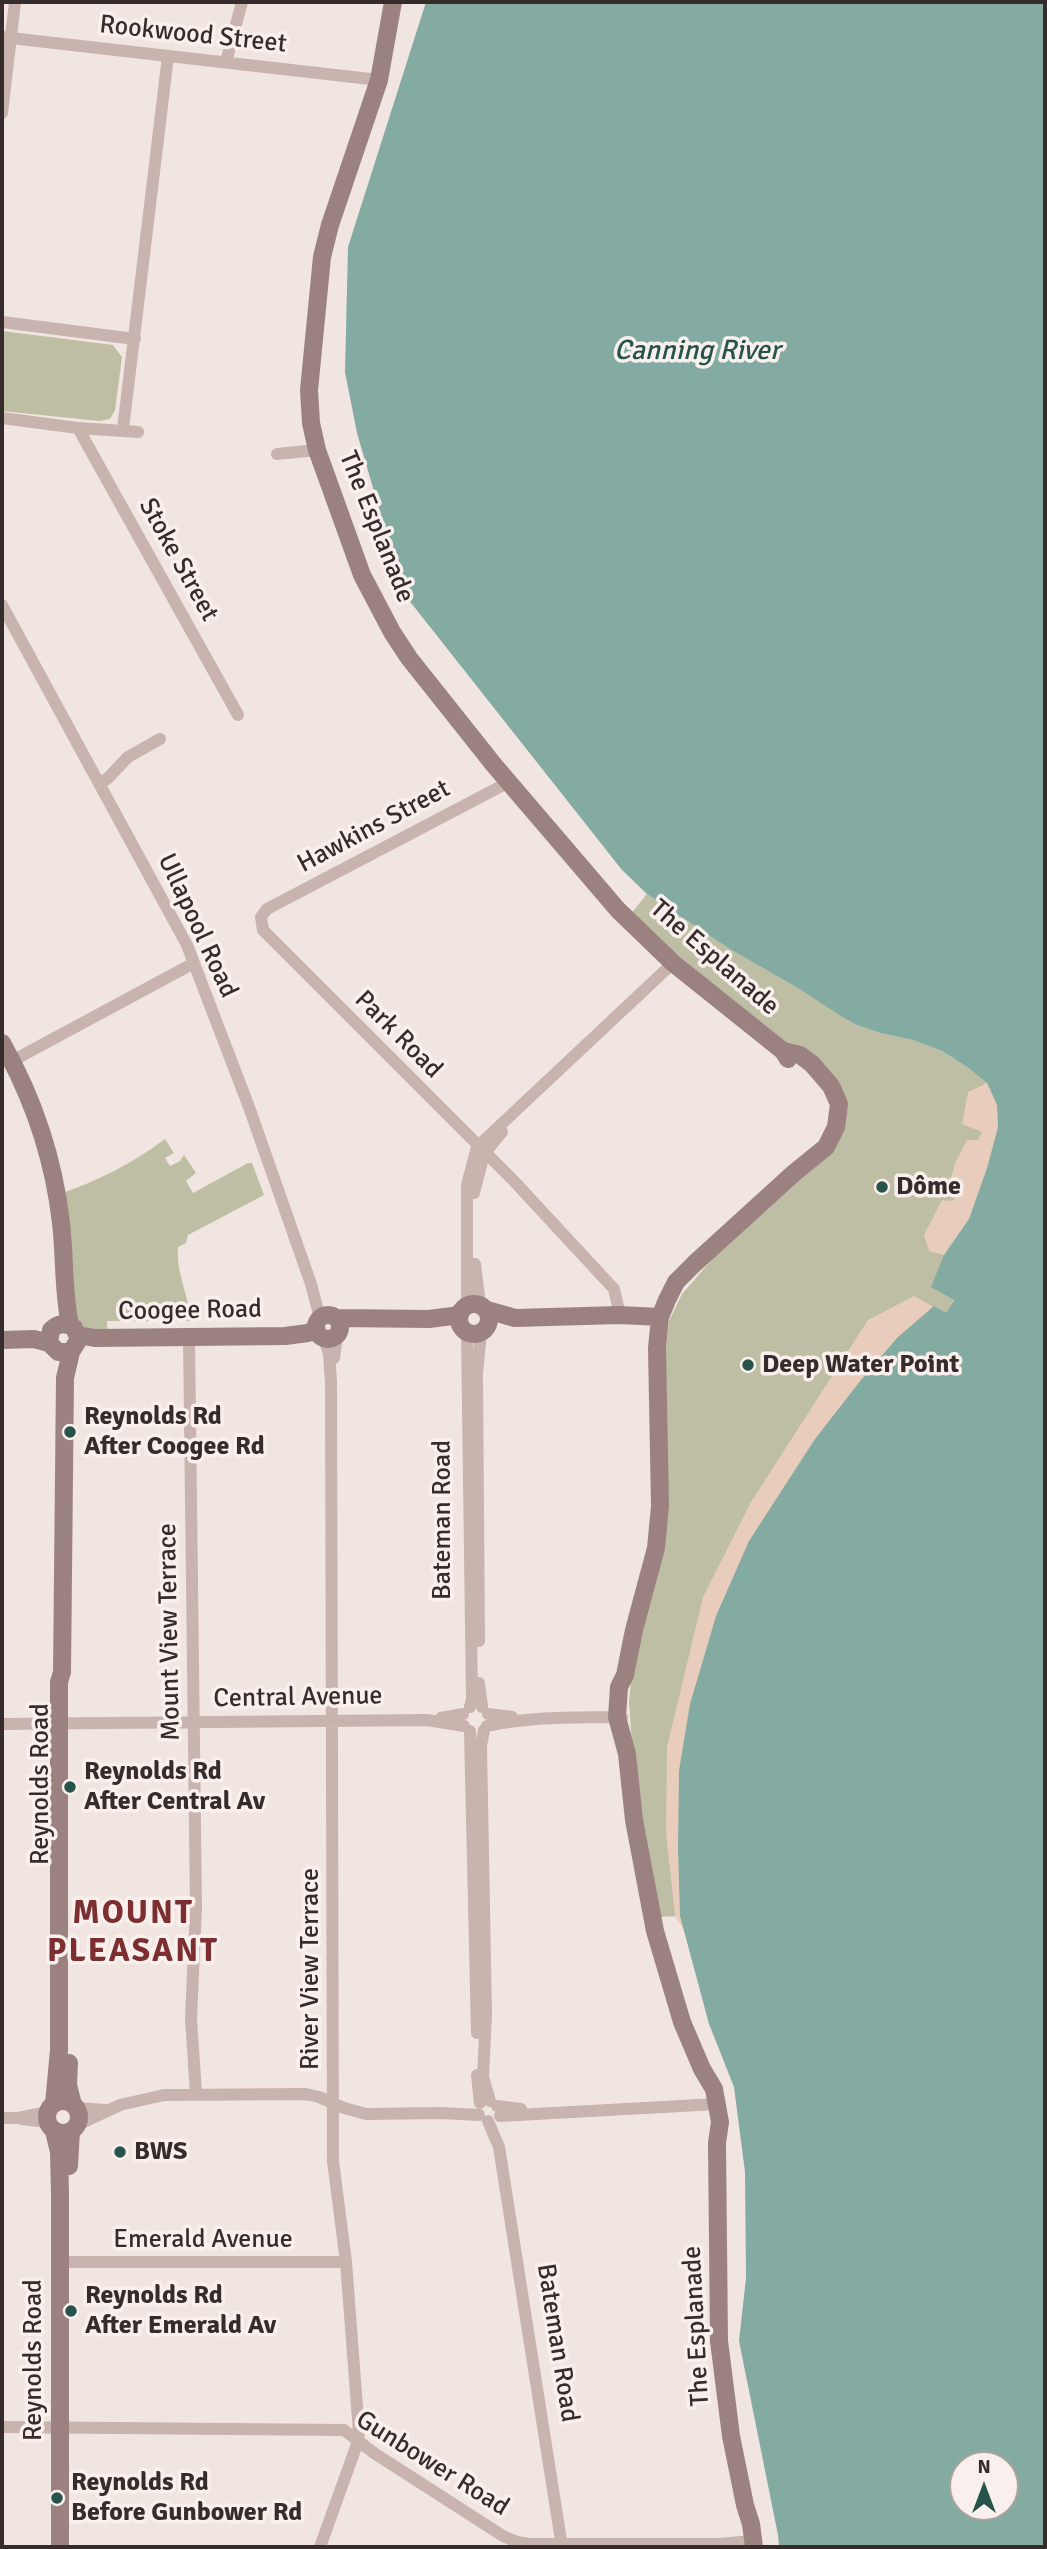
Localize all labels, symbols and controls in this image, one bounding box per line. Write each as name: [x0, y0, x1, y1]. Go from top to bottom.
street label: Rookwood Street: [98, 10, 288, 60]
water label: Canning River: [614, 335, 780, 369]
street label: The Esplanade: [331, 447, 421, 607]
street label: Stoke Street: [131, 493, 225, 627]
street label: Hawkins Street: [292, 774, 456, 880]
street label: Ullapool Road: [150, 849, 244, 1003]
street label: The Esplanade: [643, 894, 785, 1022]
street label: Park Road: [348, 985, 448, 1085]
place label: Dôme: [896, 1171, 961, 1203]
marker: Dôme: [874, 1179, 890, 1195]
street label: Coogee Road: [118, 1294, 262, 1328]
place label: Deep Water Point: [762, 1349, 959, 1381]
marker: Deep Water Point: [740, 1357, 756, 1373]
place label: Reynolds Rd After Coogee Rd: [84, 1401, 265, 1462]
marker: Reynolds Rd After Coogee Rd: [62, 1424, 78, 1440]
street label: Bateman Road: [427, 1440, 459, 1600]
street label: Mount View Terrace: [153, 1523, 187, 1741]
street label: Central Avenue: [213, 1681, 383, 1715]
street label: Reynolds Road: [25, 1703, 57, 1865]
place label: Reynolds Rd After Central Av: [84, 1756, 265, 1817]
marker: Reynolds Rd After Central Av: [62, 1779, 78, 1795]
street label: River View Terrace: [295, 1868, 327, 2070]
district label: MOUNT PLEASANT: [48, 1894, 218, 1972]
place label: BWS: [134, 2136, 187, 2168]
marker: BWS: [112, 2144, 128, 2160]
street label: Emerald Avenue: [113, 2224, 293, 2256]
street label: The Esplanade: [677, 2245, 717, 2407]
street label: Bateman Road: [529, 2262, 585, 2424]
street label: Reynolds Road: [18, 2279, 50, 2441]
place label: Reynolds Rd After Emerald Av: [85, 2280, 276, 2342]
marker: Reynolds Rd After Emerald Av: [63, 2303, 79, 2319]
street label: Gunbower Road: [350, 2405, 514, 2523]
north arrow: [949, 2451, 1019, 2521]
text: N: [977, 2455, 991, 2479]
place label: Reynolds Rd Before Gunbower Rd: [71, 2467, 302, 2528]
marker: Reynolds Rd Before Gunbower Rd: [49, 2490, 65, 2506]

